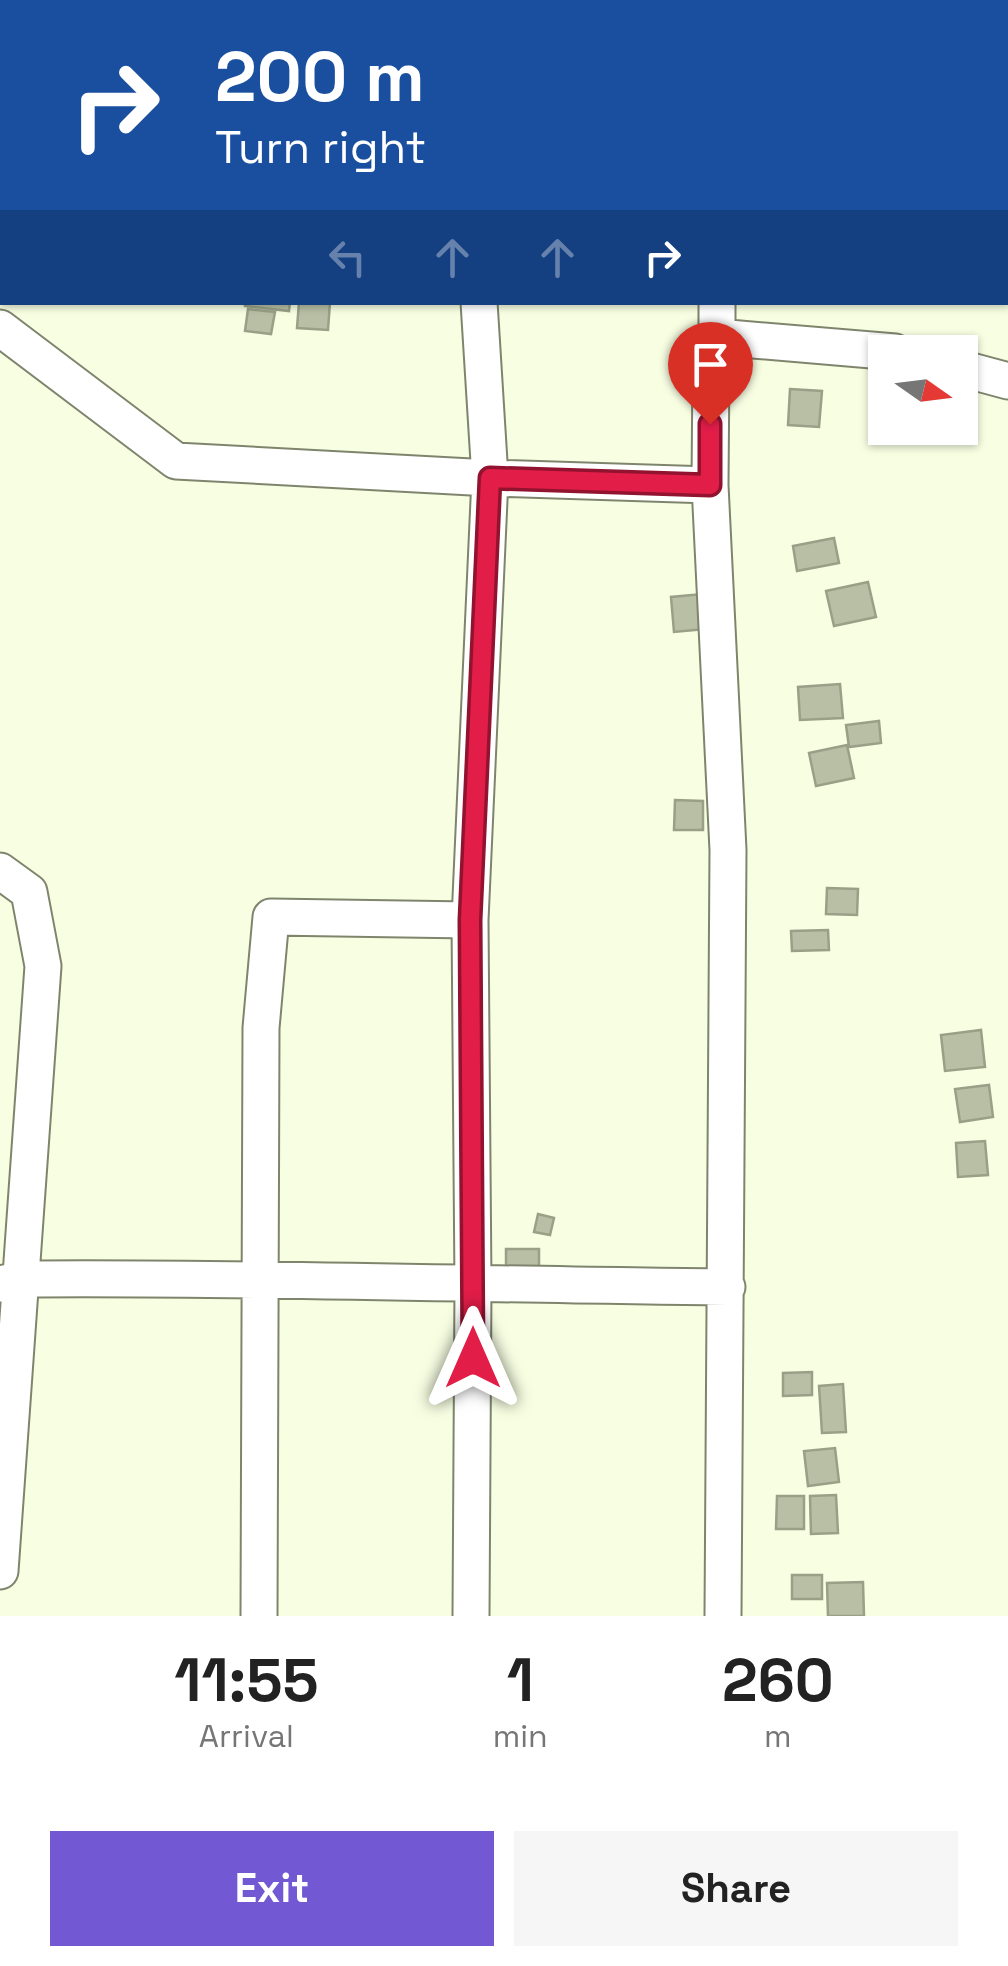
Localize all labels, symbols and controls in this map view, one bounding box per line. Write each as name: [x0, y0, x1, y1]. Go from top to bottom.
text: 200 m: [215, 32, 425, 121]
icon: right: [50, 40, 180, 170]
text: Turn right: [215, 119, 426, 176]
icon: left: [320, 230, 375, 285]
icon: ahead: [425, 230, 480, 285]
icon: ahead: [530, 230, 585, 285]
icon: right: [635, 230, 690, 285]
pin: [668, 322, 753, 425]
north arrow: [868, 335, 978, 445]
map controls: [868, 335, 978, 445]
icon: arrive: [683, 337, 738, 392]
position arrow: [421, 1306, 525, 1410]
text: 11:55: [174, 1642, 318, 1719]
text: 1: [507, 1642, 534, 1719]
text: 260: [722, 1642, 834, 1719]
text: Arrival: [199, 1716, 294, 1756]
text: min: [493, 1716, 548, 1756]
text: m: [764, 1716, 792, 1756]
button: Exit: [50, 1831, 494, 1946]
button: Share: [514, 1831, 958, 1946]

